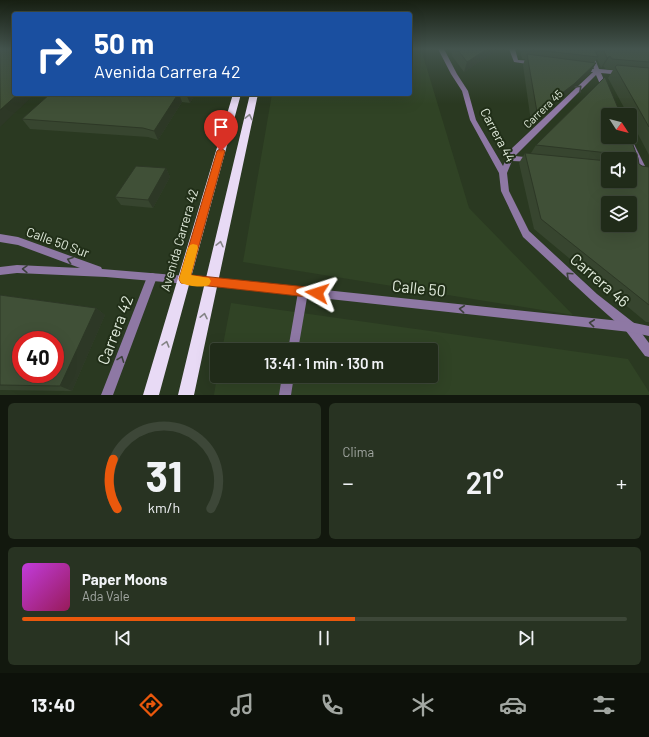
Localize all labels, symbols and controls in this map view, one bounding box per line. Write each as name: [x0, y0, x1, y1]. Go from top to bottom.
text: 50 m: [94, 26, 154, 60]
icon: right: [28, 28, 80, 80]
text: Avenida Carrera 42: [94, 60, 241, 82]
one-way arrow: [574, 85, 582, 93]
street label: Carrera 45: [520, 87, 565, 131]
street label: Carrera 44: [477, 105, 519, 165]
north arrow: [601, 108, 637, 144]
map controls: [601, 108, 637, 232]
pin: [204, 110, 238, 151]
one-way arrow: [244, 114, 253, 121]
icon: arrive: [210, 116, 232, 138]
button: sound: [601, 152, 637, 188]
street label: Avenida Carrera 42: [157, 187, 201, 293]
button: layers: [601, 196, 637, 232]
street label: Calle 50 Sur: [24, 223, 92, 261]
one-way arrow: [215, 241, 223, 247]
street label: Carrera 46: [567, 249, 634, 310]
one-way arrow: [66, 256, 73, 264]
one-way arrow: [22, 265, 28, 274]
position arrow: [296, 272, 338, 314]
one-way arrow: [566, 272, 574, 279]
street label: Calle 50: [391, 275, 447, 300]
street label: Carrera 42: [93, 293, 136, 367]
one-way arrow: [459, 305, 465, 314]
one-way arrow: [199, 313, 207, 319]
one-way arrow: [589, 319, 595, 328]
speed limit sign: 40: [12, 331, 64, 383]
one-way arrow: [161, 341, 170, 348]
text: 13:41 · 1 min · 130 m: [264, 354, 384, 372]
one-way arrow: [117, 355, 125, 362]
text: Clima: [343, 444, 374, 460]
text: 31: [146, 450, 183, 500]
text: 21°: [466, 464, 504, 500]
text: −: [343, 469, 354, 495]
text: +: [616, 469, 627, 495]
text: km/h: [148, 499, 180, 516]
text: Paper Moons: [82, 570, 167, 588]
text: Ada Vale: [82, 588, 130, 604]
icon: previous: [112, 627, 134, 649]
icon: pause: [313, 627, 335, 649]
icon: next: [515, 627, 537, 649]
icon: directions: [137, 691, 165, 719]
icon: music: [228, 691, 256, 719]
icon: phone: [318, 691, 346, 719]
icon: climate: [409, 691, 437, 719]
icon: car: [499, 691, 527, 719]
icon: filters: [590, 691, 618, 719]
text: 13:40: [31, 694, 75, 716]

